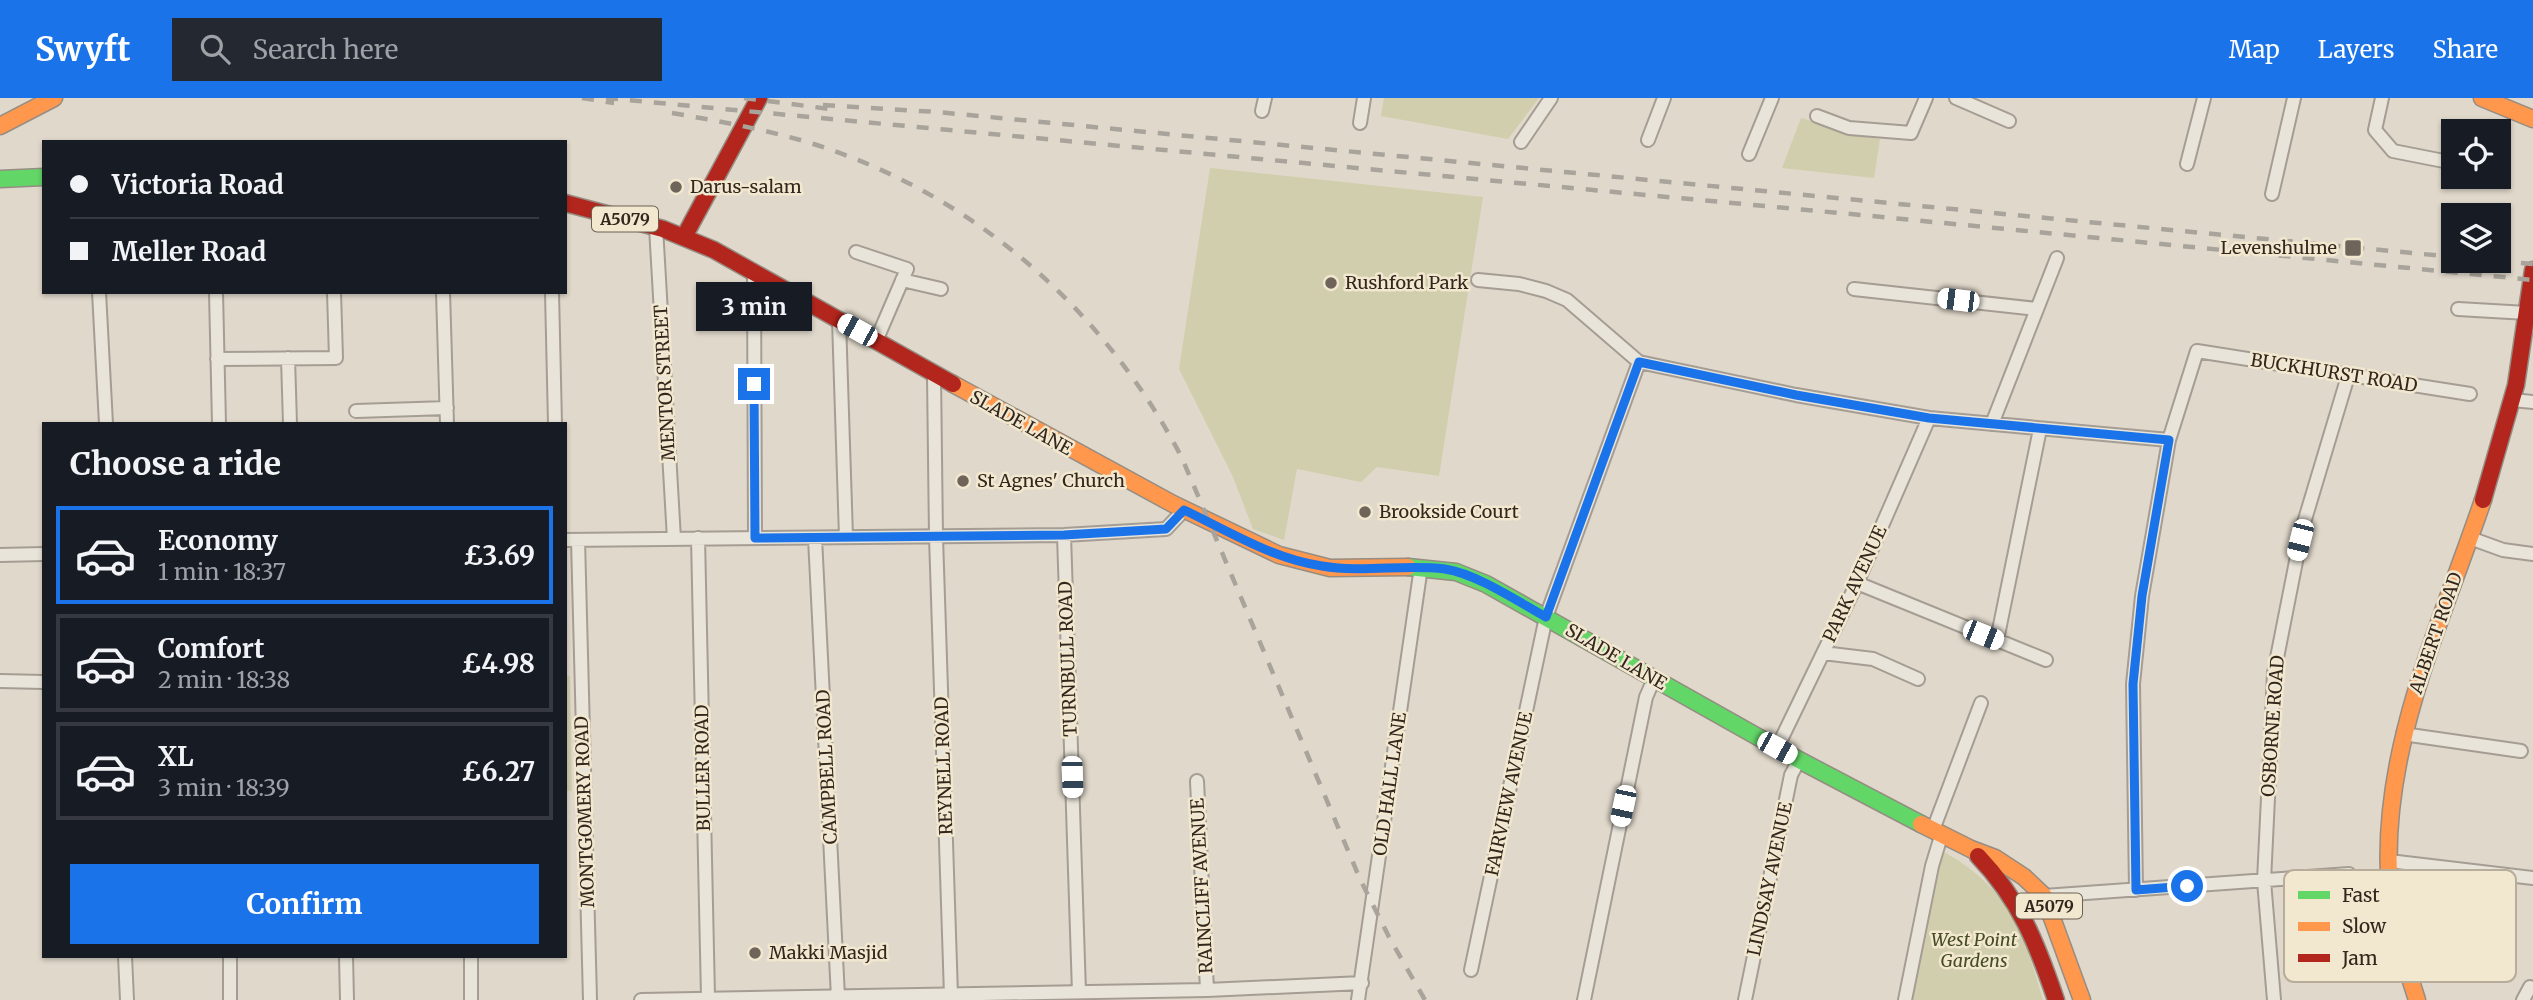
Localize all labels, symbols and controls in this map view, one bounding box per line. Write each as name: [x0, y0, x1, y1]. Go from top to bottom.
search box: [172, 18, 662, 81]
text: Swyft: [35, 29, 130, 70]
icon: search: [196, 30, 234, 68]
text: Search here: [252, 33, 398, 66]
text: Map: [2229, 34, 2280, 65]
text: Layers: [2318, 34, 2394, 65]
text: Share: [2432, 34, 2498, 65]
map controls: [2441, 119, 2511, 273]
button: locate: [2441, 119, 2511, 189]
text: Victoria Road: [112, 168, 284, 201]
place label: Darus-salam: [690, 175, 802, 198]
marker: Darus-salam: [668, 179, 684, 195]
button: layers: [2441, 203, 2511, 273]
road number: A5079: [592, 206, 658, 232]
text: Meller Road: [112, 235, 266, 268]
place label: Levenshulme: [2221, 236, 2337, 259]
marker: Levenshulme: [2343, 238, 2363, 258]
place label: Rushford Park: [1345, 271, 1469, 294]
marker: Rushford Park: [1323, 275, 1339, 291]
callout: 3 min: [696, 282, 812, 331]
car: [1936, 287, 1981, 313]
text: 3 min: [721, 292, 787, 321]
street label: MENTOR STREET: [649, 304, 680, 462]
car: [834, 311, 881, 349]
street label: BUCKHURST ROAD: [2249, 348, 2419, 397]
route end: [738, 368, 770, 400]
street label: SLADE LANE: [966, 385, 1077, 460]
text: Choose a ride: [70, 444, 281, 484]
place label: St Agnes' Church: [977, 469, 1125, 492]
marker: St Agnes' Church: [955, 473, 971, 489]
place label: Brookside Court: [1379, 500, 1519, 523]
marker: Brookside Court: [1357, 504, 1373, 520]
car: [2285, 517, 2316, 563]
street label: PARK AVENUE: [1817, 521, 1892, 646]
icon: car: [74, 524, 137, 587]
text: Economy: [158, 524, 278, 557]
text: £3.69: [464, 539, 535, 572]
text: 1 min · 18:37: [158, 557, 286, 586]
street label: ALBERT ROAD: [2404, 569, 2467, 698]
street label: TURNBULL ROAD: [1053, 581, 1082, 737]
car: [1960, 617, 2007, 653]
street label: SLADE LANE: [1561, 618, 1672, 695]
icon: car: [74, 632, 137, 695]
text: Comfort: [158, 632, 264, 665]
text: £4.98: [461, 647, 535, 680]
street label: OSBORNE ROAD: [2256, 654, 2289, 798]
text: 2 min · 18:38: [158, 665, 290, 694]
street label: CAMPBELL ROAD: [811, 689, 842, 845]
street label: REYNELL ROAD: [930, 696, 957, 836]
street label: BULLER ROAD: [690, 704, 715, 832]
street label: FAIRVIEW AVENUE: [1480, 709, 1537, 878]
street label: OLD HALL LANE: [1368, 710, 1411, 857]
street label: MONTGOMERY ROAD: [570, 716, 599, 908]
car: [1754, 729, 1801, 767]
icon: car: [74, 740, 137, 803]
text: XL: [158, 740, 194, 773]
text: £6.27: [462, 755, 535, 788]
car: [1061, 756, 1084, 798]
text: 3 min · 18:39: [158, 773, 290, 802]
car: [1609, 783, 1638, 829]
street label: RAINCLIFF AVENUE: [1185, 797, 1218, 975]
street label: LINDSAY AVENUE: [1742, 799, 1797, 958]
button: Confirm: [70, 864, 539, 944]
route start: [2171, 870, 2203, 902]
legend: [2284, 870, 2516, 982]
text: Fast: [2342, 883, 2380, 907]
road number: A5079: [2016, 894, 2082, 918]
text: Slow: [2342, 914, 2387, 938]
park label: West Point Gardens: [1931, 928, 2018, 972]
place label: Makki Masjid: [769, 941, 888, 964]
marker: Makki Masjid: [747, 945, 763, 961]
text: Jam: [2341, 946, 2378, 970]

